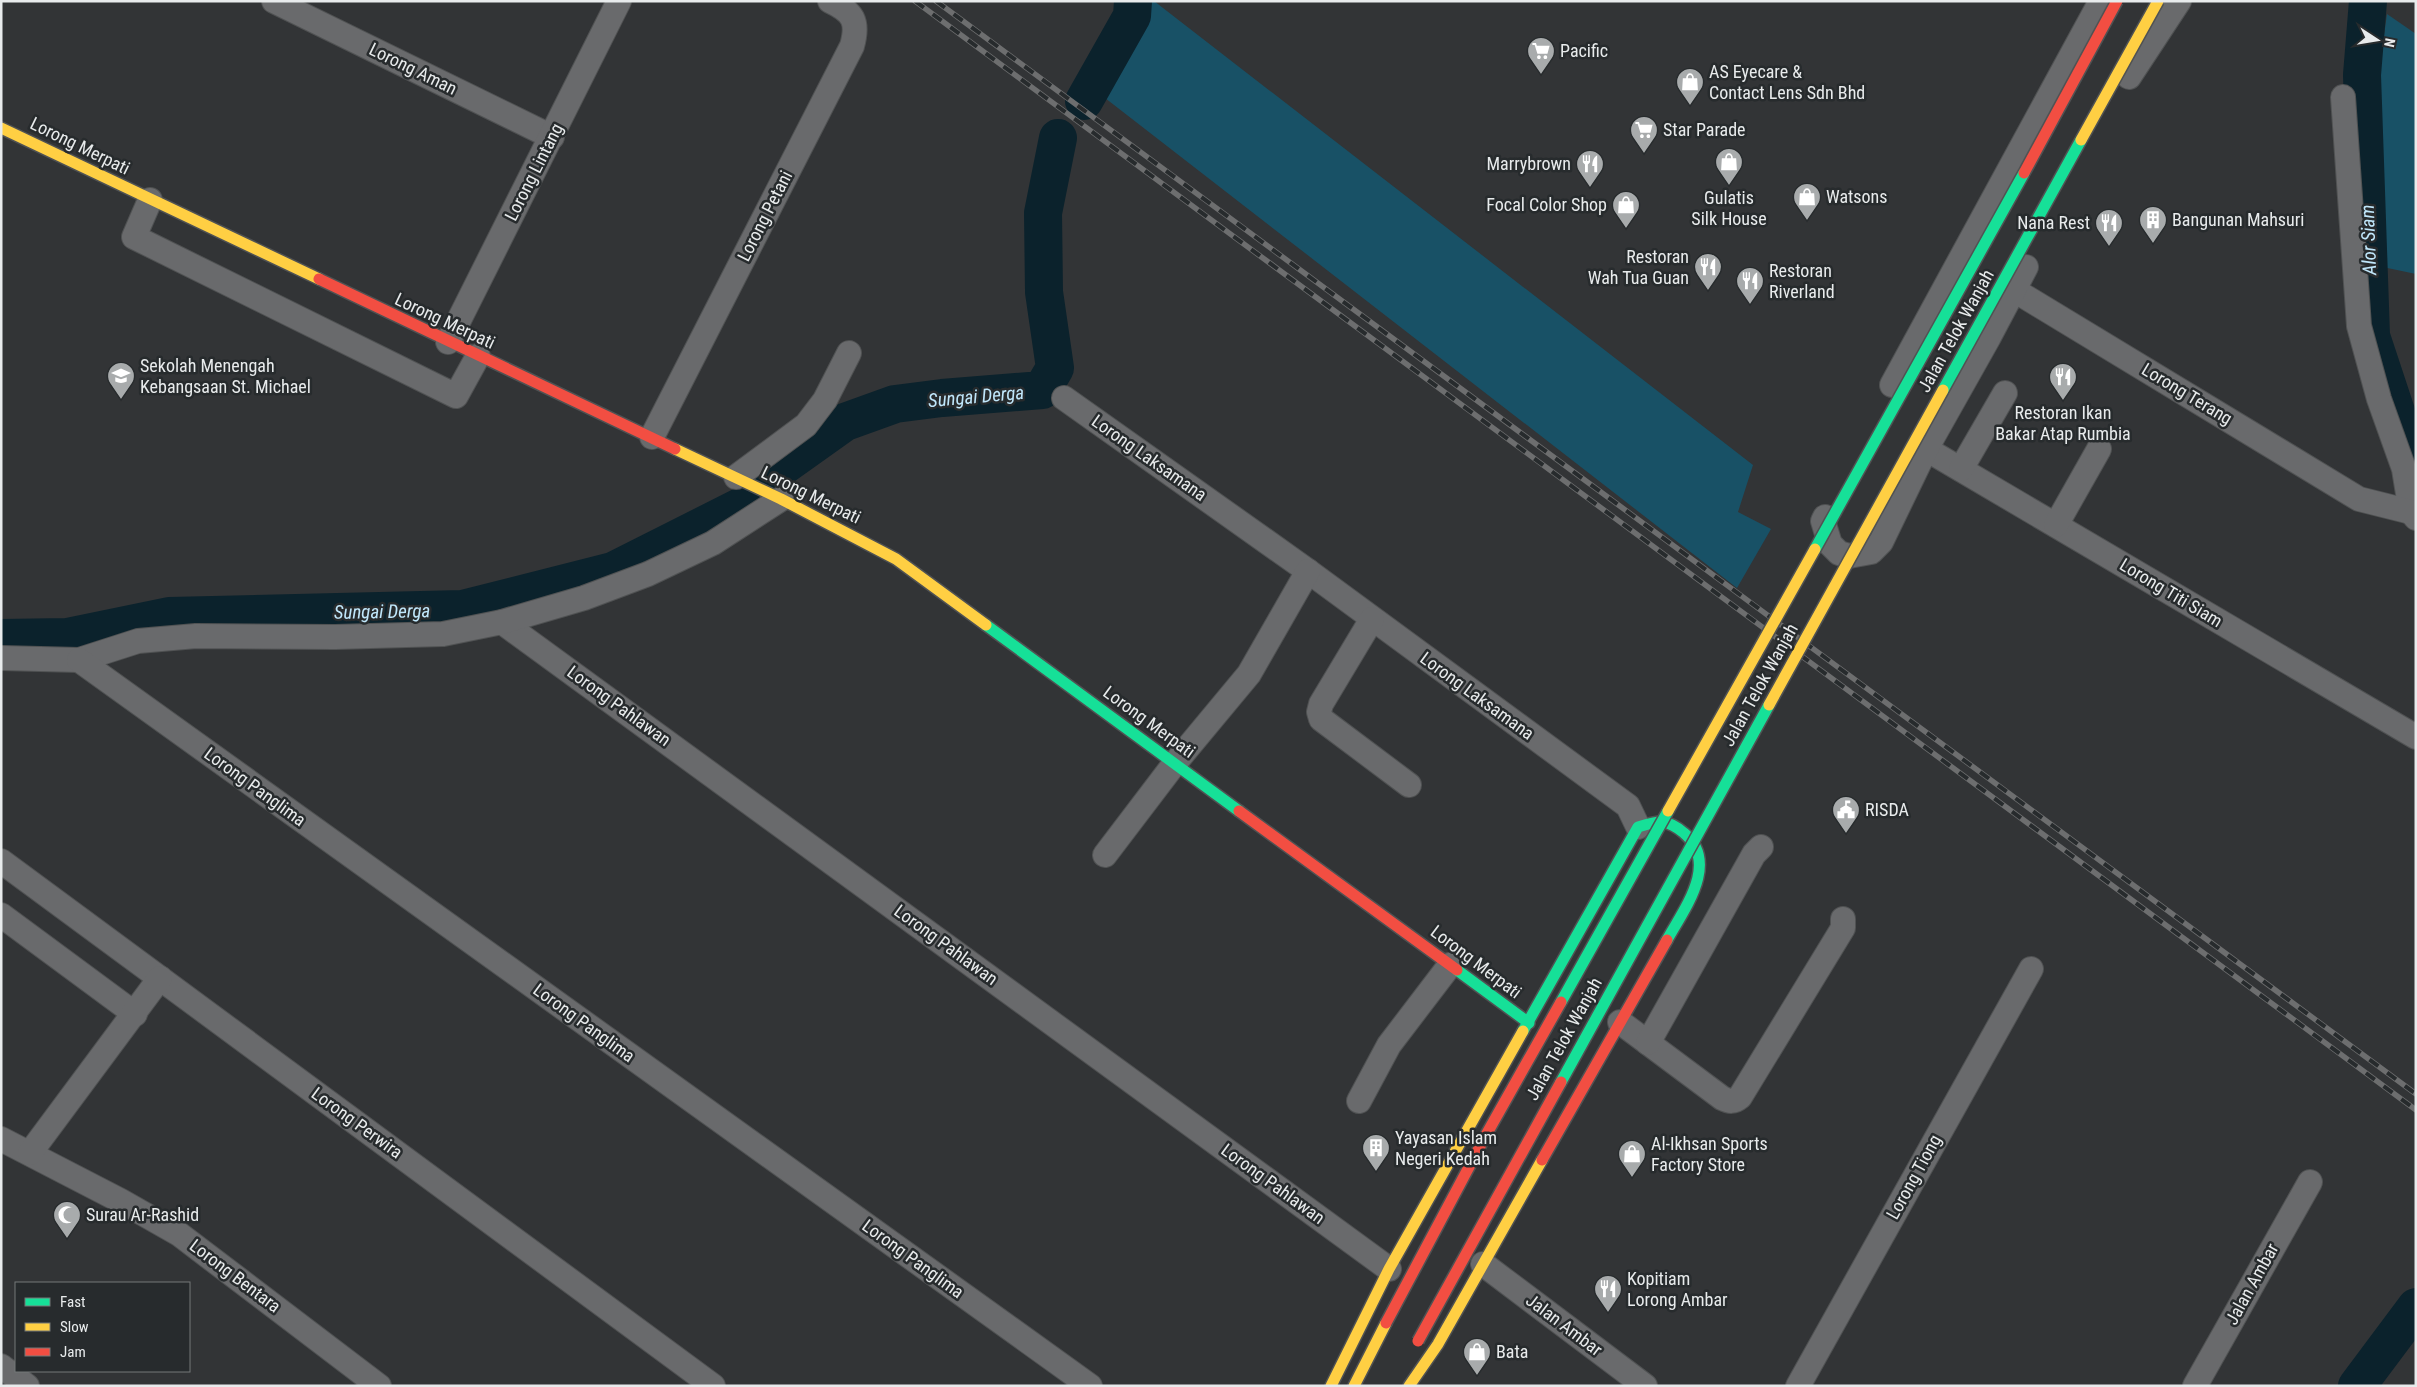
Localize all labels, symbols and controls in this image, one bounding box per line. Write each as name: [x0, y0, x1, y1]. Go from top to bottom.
north arrow: [2352, 15, 2402, 65]
supermarket icon: Pacific: [1526, 36, 1556, 75]
text: N: [2381, 37, 2398, 49]
street label: Lorong Aman: [366, 38, 460, 99]
place label: Pacific: [1560, 40, 1608, 61]
place label: AS Eyecare & Contact Lens Sdn Bhd: [1709, 61, 1865, 103]
shop icon: AS Eyecare & Contact Lens Sdn Bhd: [1675, 67, 1705, 106]
street label: Lorong Merpati: [27, 112, 133, 179]
supermarket icon: Star Parade: [1629, 115, 1659, 154]
place label: Star Parade: [1663, 119, 1746, 140]
street label: Lorong Lintang: [500, 120, 567, 224]
shop icon: Gulatis Silk House: [1714, 147, 1744, 186]
restaurant icon: Marrybrown: [1575, 149, 1605, 188]
place label: Marrybrown: [1487, 153, 1571, 174]
street label: Lorong Petani: [733, 167, 796, 265]
shop icon: Watsons: [1792, 182, 1822, 221]
place label: Watsons: [1826, 186, 1888, 207]
place label: Gulatis Silk House: [1691, 187, 1767, 229]
shop icon: Focal Color Shop: [1611, 190, 1641, 229]
place label: Focal Color Shop: [1486, 194, 1607, 215]
water label: Alor Siam: [2356, 204, 2381, 277]
building icon: Bangunan Mahsuri: [2138, 205, 2168, 244]
restaurant icon: Nana Rest: [2094, 208, 2124, 247]
place label: Bangunan Mahsuri: [2172, 209, 2304, 230]
place label: Nana Rest: [2017, 212, 2090, 233]
place label: Restoran Wah Tua Guan: [1588, 246, 1689, 288]
restaurant icon: Restoran Wah Tua Guan: [1693, 252, 1723, 291]
place label: Restoran Riverland: [1769, 260, 1835, 302]
restaurant icon: Restoran Riverland: [1735, 266, 1765, 305]
street label: Jalan Telok Wanjah: [1913, 266, 1998, 396]
street label: Lorong Merpati: [392, 288, 499, 353]
place label: Sekolah Menengah Kebangsaan St. Michael: [140, 355, 311, 397]
street label: Lorong Terang: [2138, 358, 2236, 429]
school or university icon: Sekolah Menengah Kebangsaan St. Michael: [106, 361, 136, 400]
restaurant icon: Restoran Ikan Bakar Atap Rumbia: [2048, 362, 2078, 401]
water label: Sungai Derga: [927, 381, 1025, 412]
place label: Restoran Ikan Bakar Atap Rumbia: [1995, 402, 2131, 444]
street label: Lorong Laksamana: [1088, 410, 1211, 505]
street label: Lorong Merpati: [758, 461, 864, 528]
street label: Lorong Titi Siam: [2116, 554, 2226, 631]
water label: Sungai Derga: [334, 599, 430, 624]
street label: Jalan Telok Wanjah: [1717, 620, 1802, 750]
street label: Lorong Laksamana: [1416, 647, 1538, 744]
street label: Lorong Pahlawan: [564, 661, 675, 750]
street label: Lorong Merpati: [1099, 681, 1199, 762]
street label: Lorong Panglima: [200, 743, 310, 830]
public building icon: RISDA: [1831, 795, 1861, 834]
place label: RISDA: [1865, 799, 1909, 820]
street label: Lorong Pahlawan: [891, 900, 1002, 989]
street label: Lorong Merpati: [1427, 921, 1526, 1003]
street label: Jalan Telok Wanjah: [1521, 974, 1606, 1104]
street label: Lorong Panglima: [529, 979, 639, 1066]
street label: Lorong Perwira: [308, 1083, 407, 1163]
place label: Yayasan Islam Negeri Kedah: [1395, 1127, 1497, 1169]
street label: Lorong Tiong: [1882, 1131, 1945, 1223]
building icon: Yayasan Islam Negeri Kedah: [1361, 1133, 1391, 1172]
place label: Al-Ikhsan Sports Factory Store: [1651, 1133, 1768, 1175]
street label: Lorong Pahlawan: [1218, 1139, 1329, 1228]
shop icon: Al-Ikhsan Sports Factory Store: [1617, 1139, 1647, 1178]
mosque icon: Surau Ar-Rashid: [52, 1200, 82, 1239]
place label: Surau Ar-Rashid: [86, 1204, 199, 1225]
street label: Lorong Panglima: [858, 1215, 968, 1302]
street label: Lorong Bentara: [186, 1235, 285, 1317]
street label: Jalan Ambar: [2221, 1239, 2283, 1328]
place label: Kopitiam Lorong Ambar: [1627, 1268, 1728, 1310]
restaurant icon: Kopitiam Lorong Ambar: [1593, 1274, 1623, 1313]
legend: [15, 1282, 190, 1372]
street label: Jalan Ambar: [1522, 1289, 1607, 1360]
text: Fast: [60, 1293, 85, 1311]
text: Slow: [60, 1318, 89, 1336]
shop icon: Bata: [1462, 1337, 1492, 1376]
place label: Bata: [1496, 1341, 1528, 1362]
text: Jam: [60, 1343, 86, 1361]

